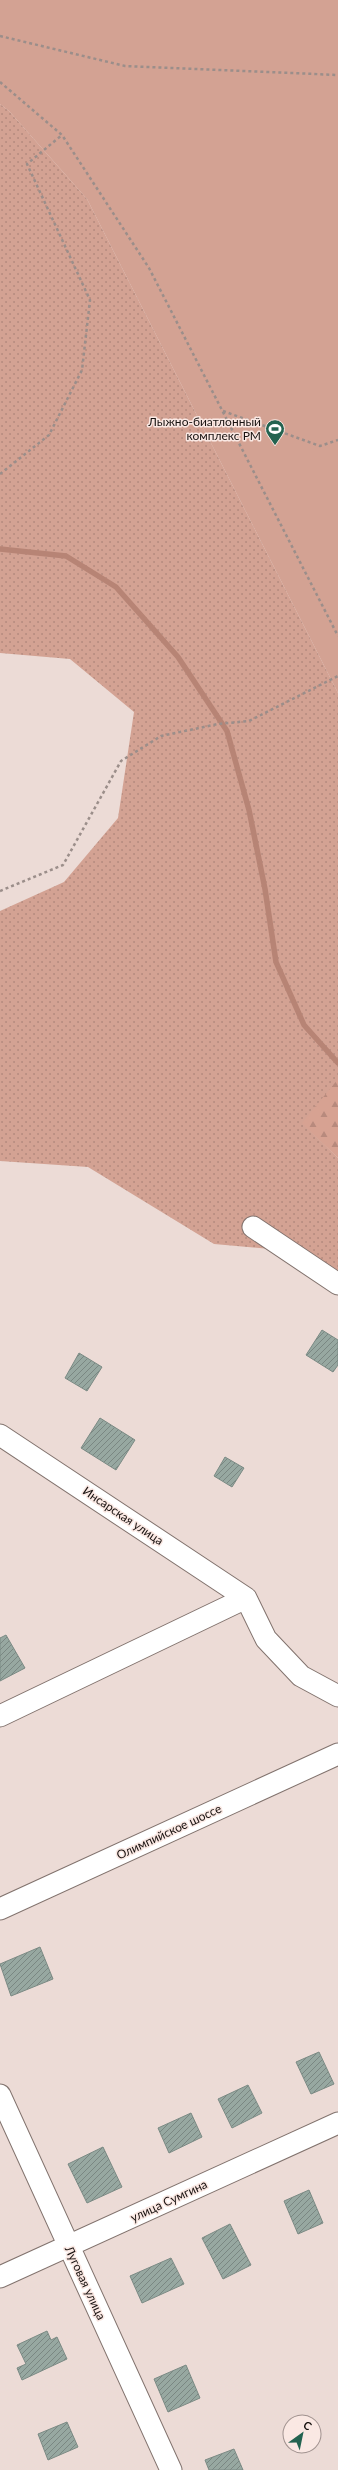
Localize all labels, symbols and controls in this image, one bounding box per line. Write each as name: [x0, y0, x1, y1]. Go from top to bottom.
place label: Лыжно-биатлонный комплекс РМ: [147, 414, 261, 443]
sports icon: Лыжно-биатлонный комплекс РМ: [264, 418, 286, 446]
street label: Инсарская улица: [80, 1483, 166, 1548]
street label: Олимпийское шоссе: [114, 1801, 224, 1862]
street label: улица Сумгина: [128, 2176, 210, 2225]
street label: Луговая улица: [61, 2242, 109, 2322]
north arrow: [282, 2414, 322, 2454]
text: С: [301, 2418, 315, 2433]

